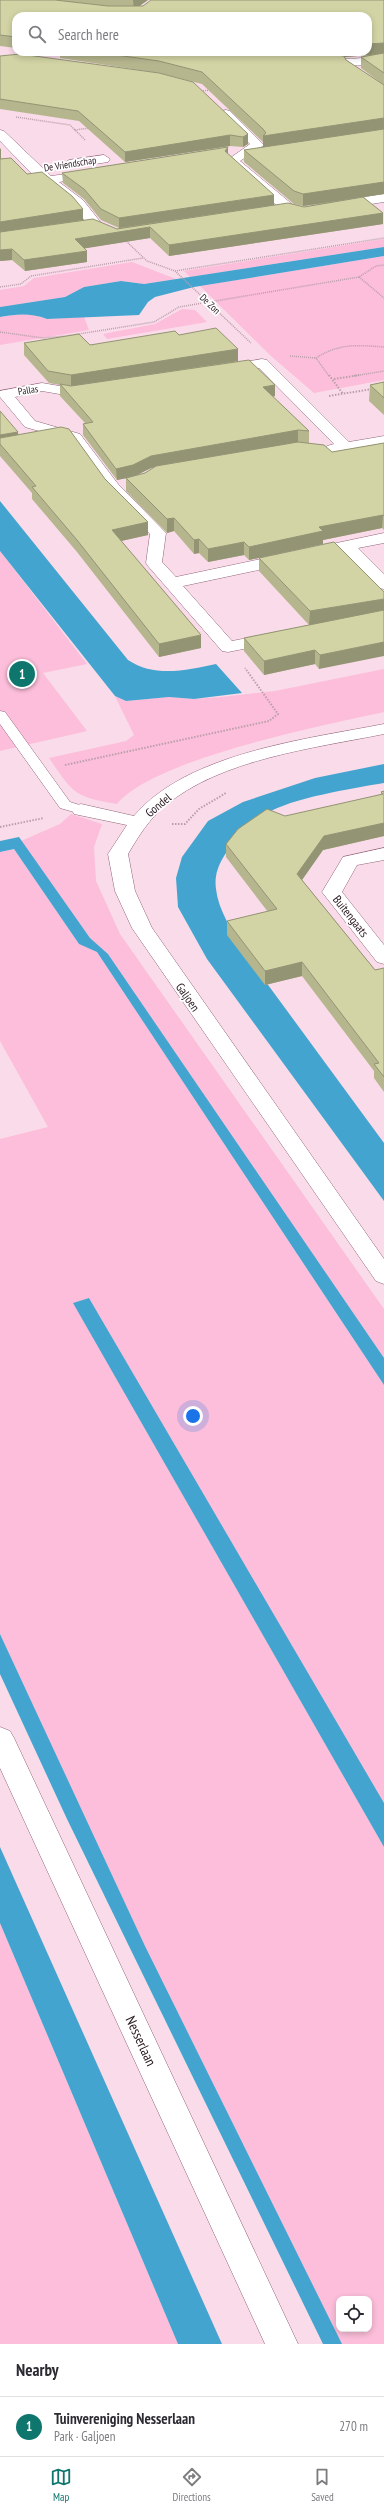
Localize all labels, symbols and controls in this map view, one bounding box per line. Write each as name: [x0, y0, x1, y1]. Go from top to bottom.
search box: [12, 12, 372, 56]
icon: search: [26, 23, 48, 45]
text: Search here: [58, 25, 119, 44]
street label: De Vriendschap: [43, 153, 97, 175]
street label: De Zon: [197, 291, 223, 317]
street label: Pallas: [17, 382, 40, 398]
pin: 1: [9, 659, 35, 689]
street label: Gondel: [142, 790, 174, 820]
street label: Buitengaats: [330, 892, 372, 940]
street label: Galjoen: [173, 980, 203, 1014]
your location: [183, 1406, 203, 1426]
street label: Nesserlaan: [122, 2013, 160, 2069]
map controls: [336, 2296, 372, 2332]
button: locate: [336, 2296, 372, 2332]
text: Nearby: [16, 2359, 59, 2381]
text: Tuinvereniging Nesserlaan: [54, 2409, 195, 2428]
text: 1: [26, 2418, 32, 2435]
text: 270 m: [339, 2418, 368, 2435]
text: Park · Galjoen: [54, 2428, 115, 2445]
tab: Map: [50, 2466, 72, 2504]
tab: Directions: [173, 2466, 211, 2504]
tab: Saved: [311, 2466, 334, 2504]

